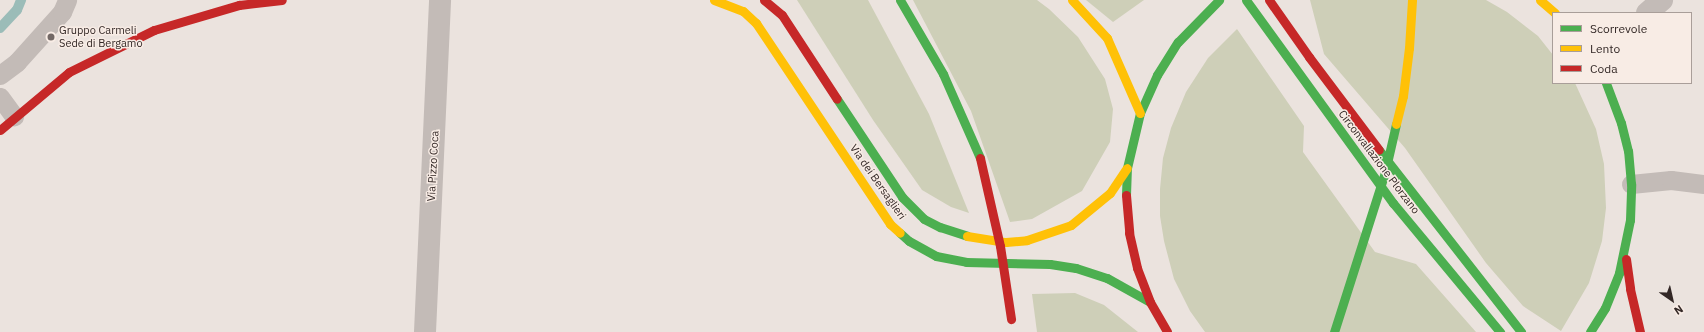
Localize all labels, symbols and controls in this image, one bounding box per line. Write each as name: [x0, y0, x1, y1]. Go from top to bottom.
legend: [1552, 12, 1692, 84]
text: Scorrevole: [1590, 21, 1647, 36]
place label: Gruppo Carmeli Sede di Bergamo: [59, 24, 143, 50]
marker: Gruppo Carmeli Sede di Bergamo: [46, 32, 56, 42]
text: Lento: [1590, 41, 1620, 56]
text: Coda: [1590, 61, 1618, 76]
street label: Circonvallazione Plorzano: [1336, 108, 1422, 216]
street label: Via Pizzo Coca: [425, 130, 441, 202]
street label: Via dei Bersaglieri: [847, 142, 909, 222]
north arrow: [1652, 280, 1692, 320]
text: N: [1671, 302, 1686, 318]

